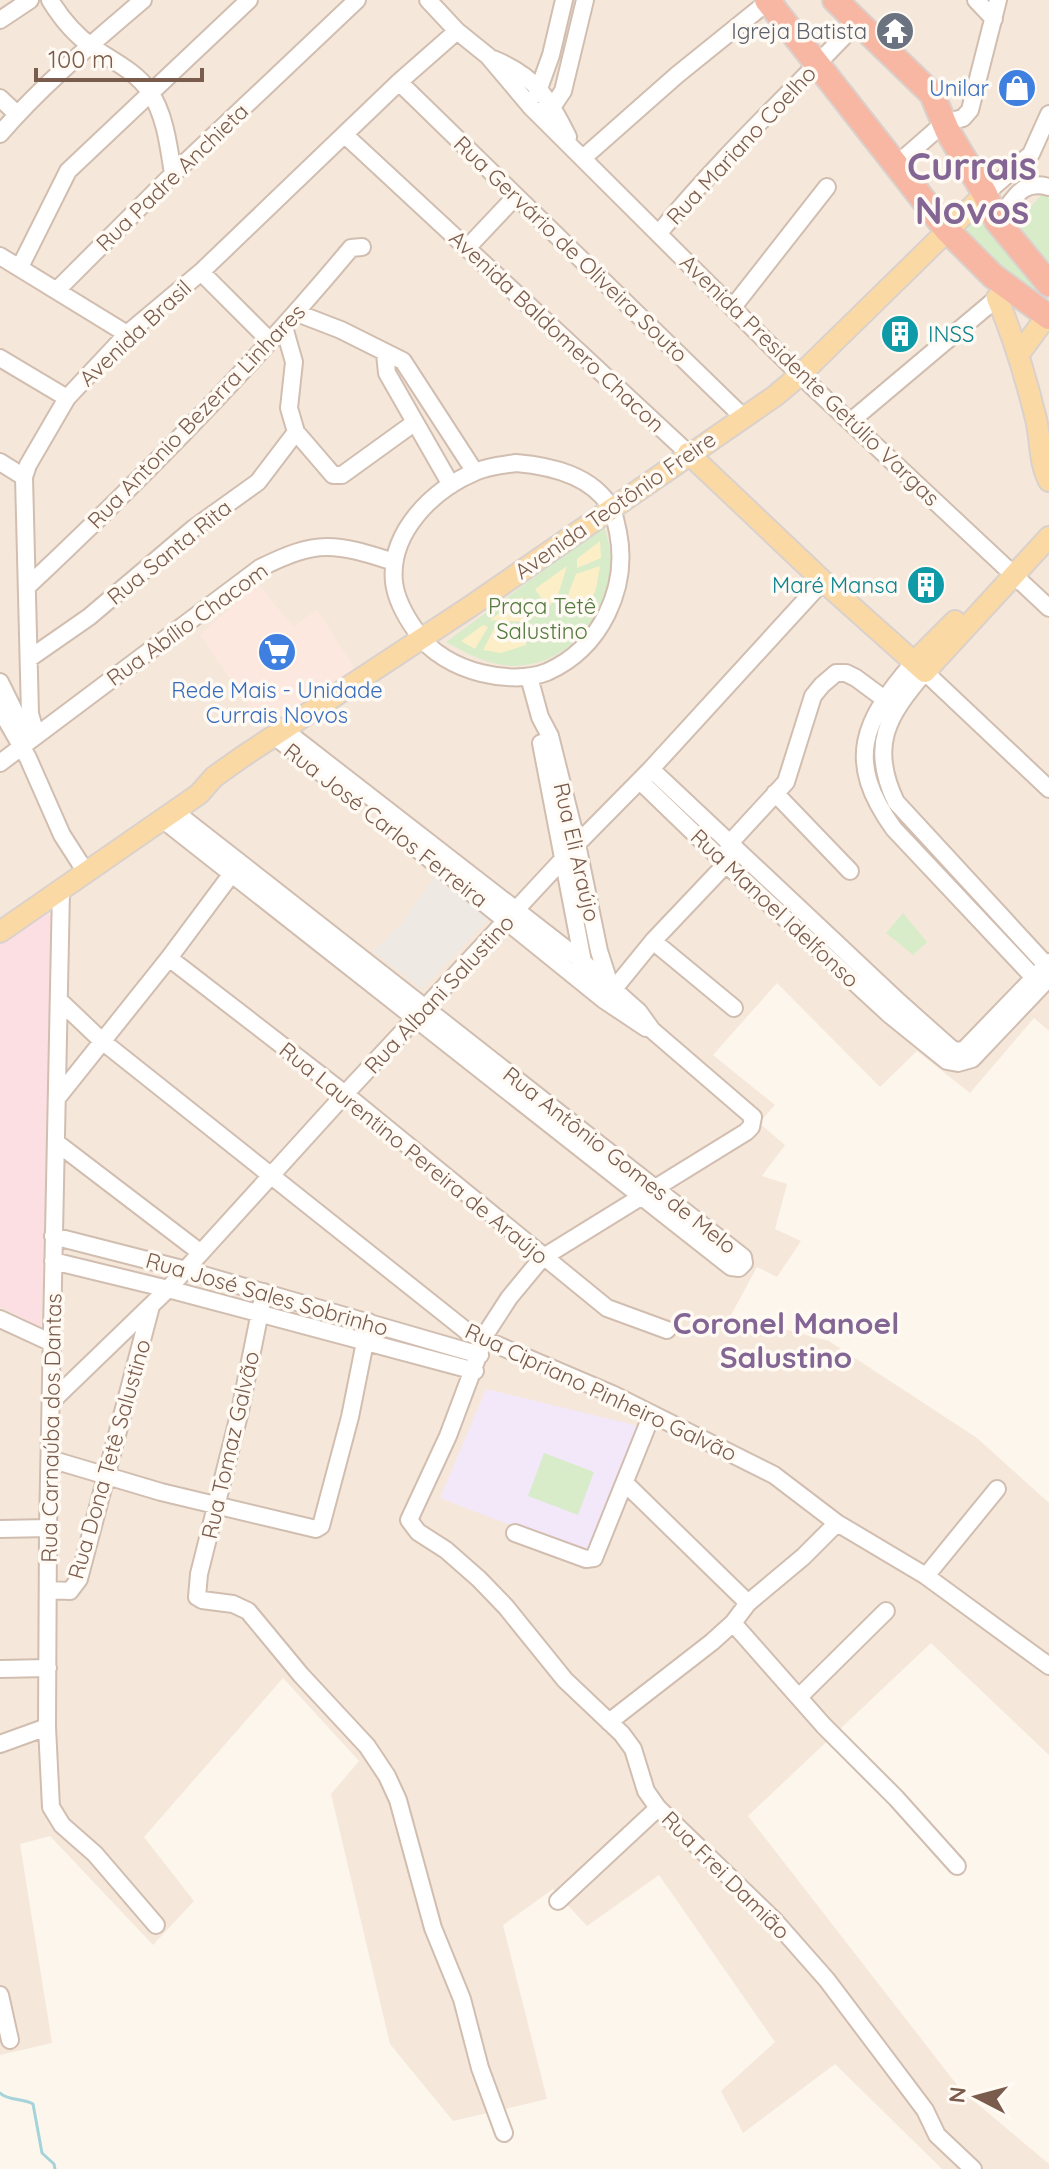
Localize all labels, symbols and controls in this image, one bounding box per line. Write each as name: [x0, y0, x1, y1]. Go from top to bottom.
temple icon: Igreja Batista: [874, 10, 916, 52]
place label: Igreja Batista: [731, 17, 867, 45]
scale bar: [36, 32, 202, 82]
text: 100 m: [48, 44, 114, 74]
street label: Rua Mariano Coelho: [660, 60, 822, 230]
shop icon: Unilar: [996, 67, 1038, 109]
place label: Unilar: [929, 74, 990, 102]
street label: Rua Padre Anchieta: [90, 97, 254, 257]
street label: Rua Gervário de Oliveira Souto: [448, 130, 694, 368]
district label: Currais Novos: [907, 142, 1037, 234]
street label: Avenida Baldomero Chacon: [444, 224, 670, 438]
street label: Avenida Presidente Getúlio Vargas: [674, 248, 946, 512]
street label: Avenida Brasil: [73, 274, 197, 392]
street label: Rua Antonio Bezerra Linhares: [81, 298, 311, 534]
building icon: INSS: [879, 313, 921, 355]
place label: INSS: [928, 320, 974, 348]
street label: Avenida Teotônio Freire: [509, 425, 721, 585]
street label: Rua Santa Rita: [101, 493, 237, 611]
street label: Rua Abílio Chacom: [101, 556, 273, 692]
building icon: Maré Mansa: [905, 564, 947, 606]
place label: Maré Mansa: [772, 571, 898, 599]
park label: Praça Tetê Salustino: [488, 592, 596, 645]
supermarket icon: Rede Mais - Unidade Currais Novos: [256, 631, 298, 673]
place label: Rede Mais - Unidade Currais Novos: [171, 676, 383, 729]
street label: Rua José Carlos Ferreira: [278, 737, 494, 913]
street label: Rua Eli Araújo: [547, 780, 607, 924]
street label: Rua Manoel Idelfonso: [685, 823, 865, 993]
street label: Rua Albani Salustino: [358, 909, 520, 1079]
street label: Rua Laurentino Pereira de Araújo: [274, 1036, 554, 1270]
street label: Rua Antônio Gomes de Melo: [498, 1060, 742, 1260]
street label: Rua José Sales Sobrinho: [143, 1246, 391, 1342]
street label: Rua Carnaúba dos Dantas: [35, 1293, 67, 1563]
district label: Coronel Manoel Salustino: [673, 1304, 899, 1376]
street label: Rua Cipriano Pinheiro Galvão: [461, 1317, 741, 1467]
street label: Rua Dona Tetê Salustino: [61, 1336, 157, 1582]
street label: Rua Tomaz Galvão: [195, 1348, 265, 1542]
street label: Rua Frei Damião: [656, 1805, 796, 1945]
north arrow: [937, 2057, 1017, 2137]
text: N: [942, 2085, 972, 2104]

